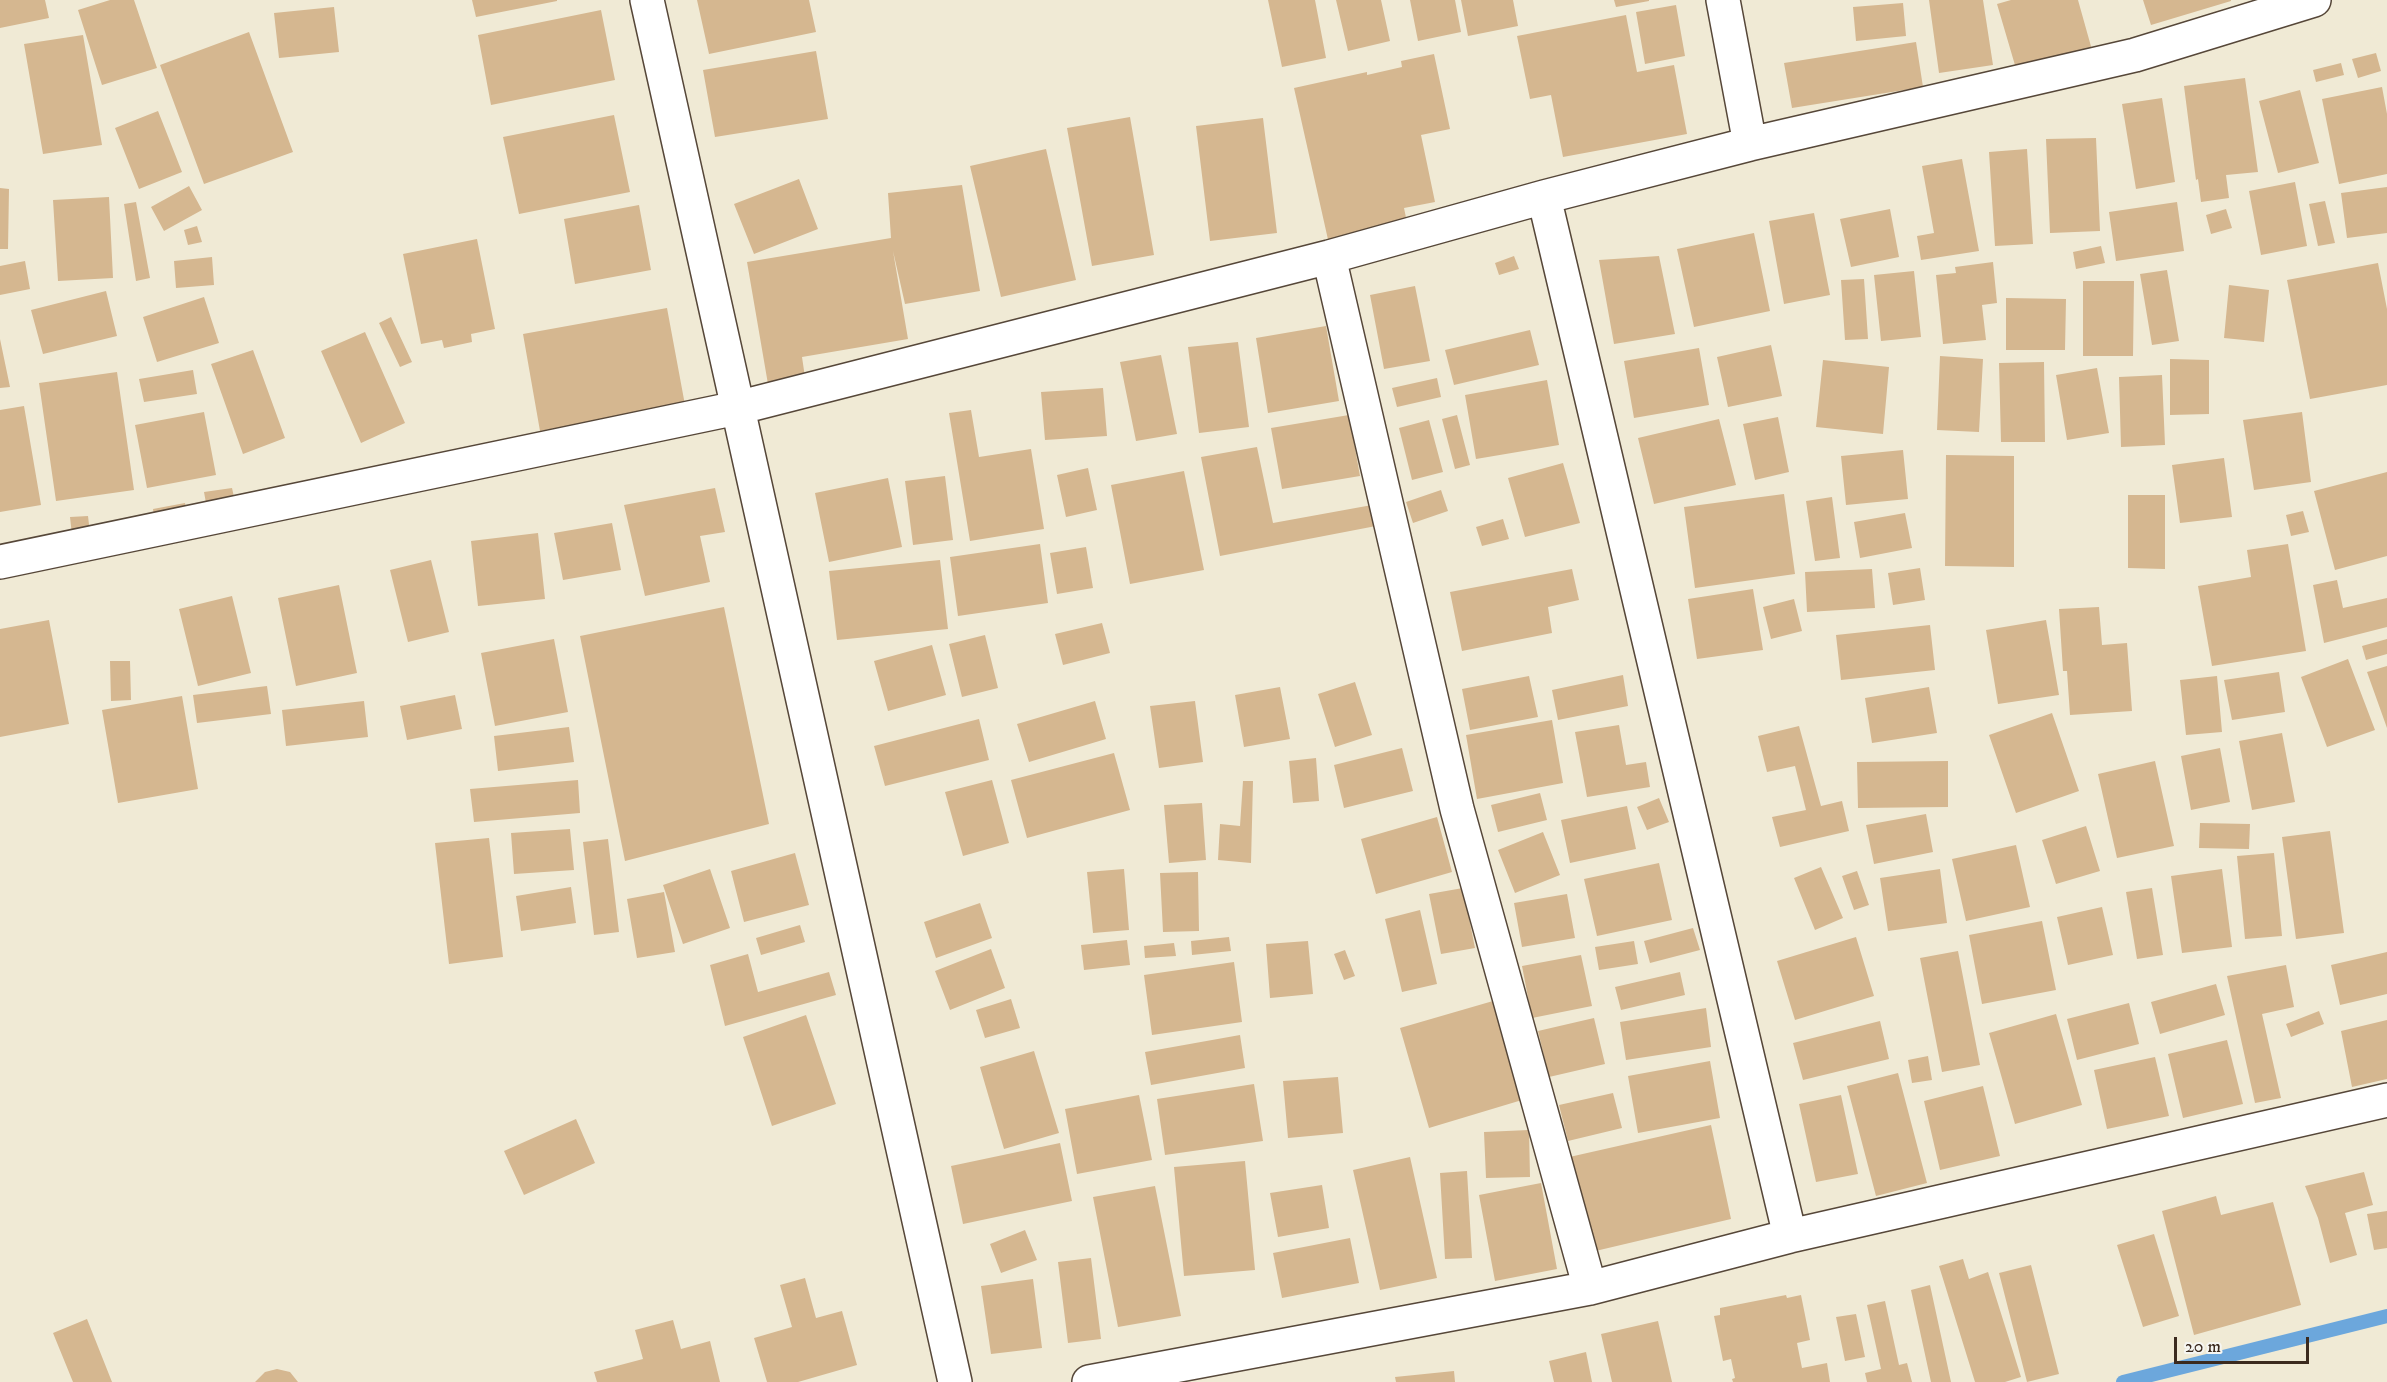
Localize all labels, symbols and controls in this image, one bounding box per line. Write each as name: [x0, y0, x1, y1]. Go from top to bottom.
scale bar: [2177, 1325, 2312, 1363]
text: 20 m: [2185, 1336, 2221, 1358]

